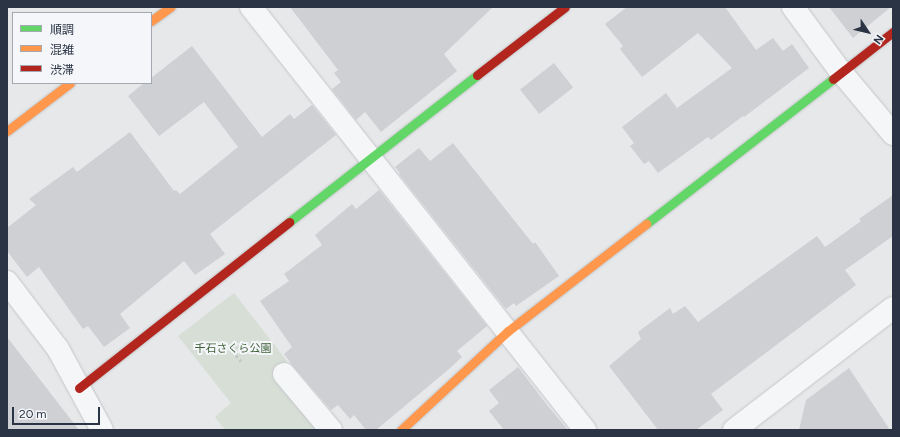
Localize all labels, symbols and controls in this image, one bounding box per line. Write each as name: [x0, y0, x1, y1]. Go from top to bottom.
legend: [12, 12, 152, 84]
north arrow: [848, 12, 888, 52]
text: 順調: [50, 23, 74, 37]
text: N: [870, 32, 886, 46]
text: 混雑: [50, 43, 74, 57]
text: 渋滞: [50, 63, 74, 77]
park label: 千石さくら公園: [195, 342, 271, 356]
scale bar: [14, 399, 102, 425]
text: 20 m: [19, 407, 47, 421]

